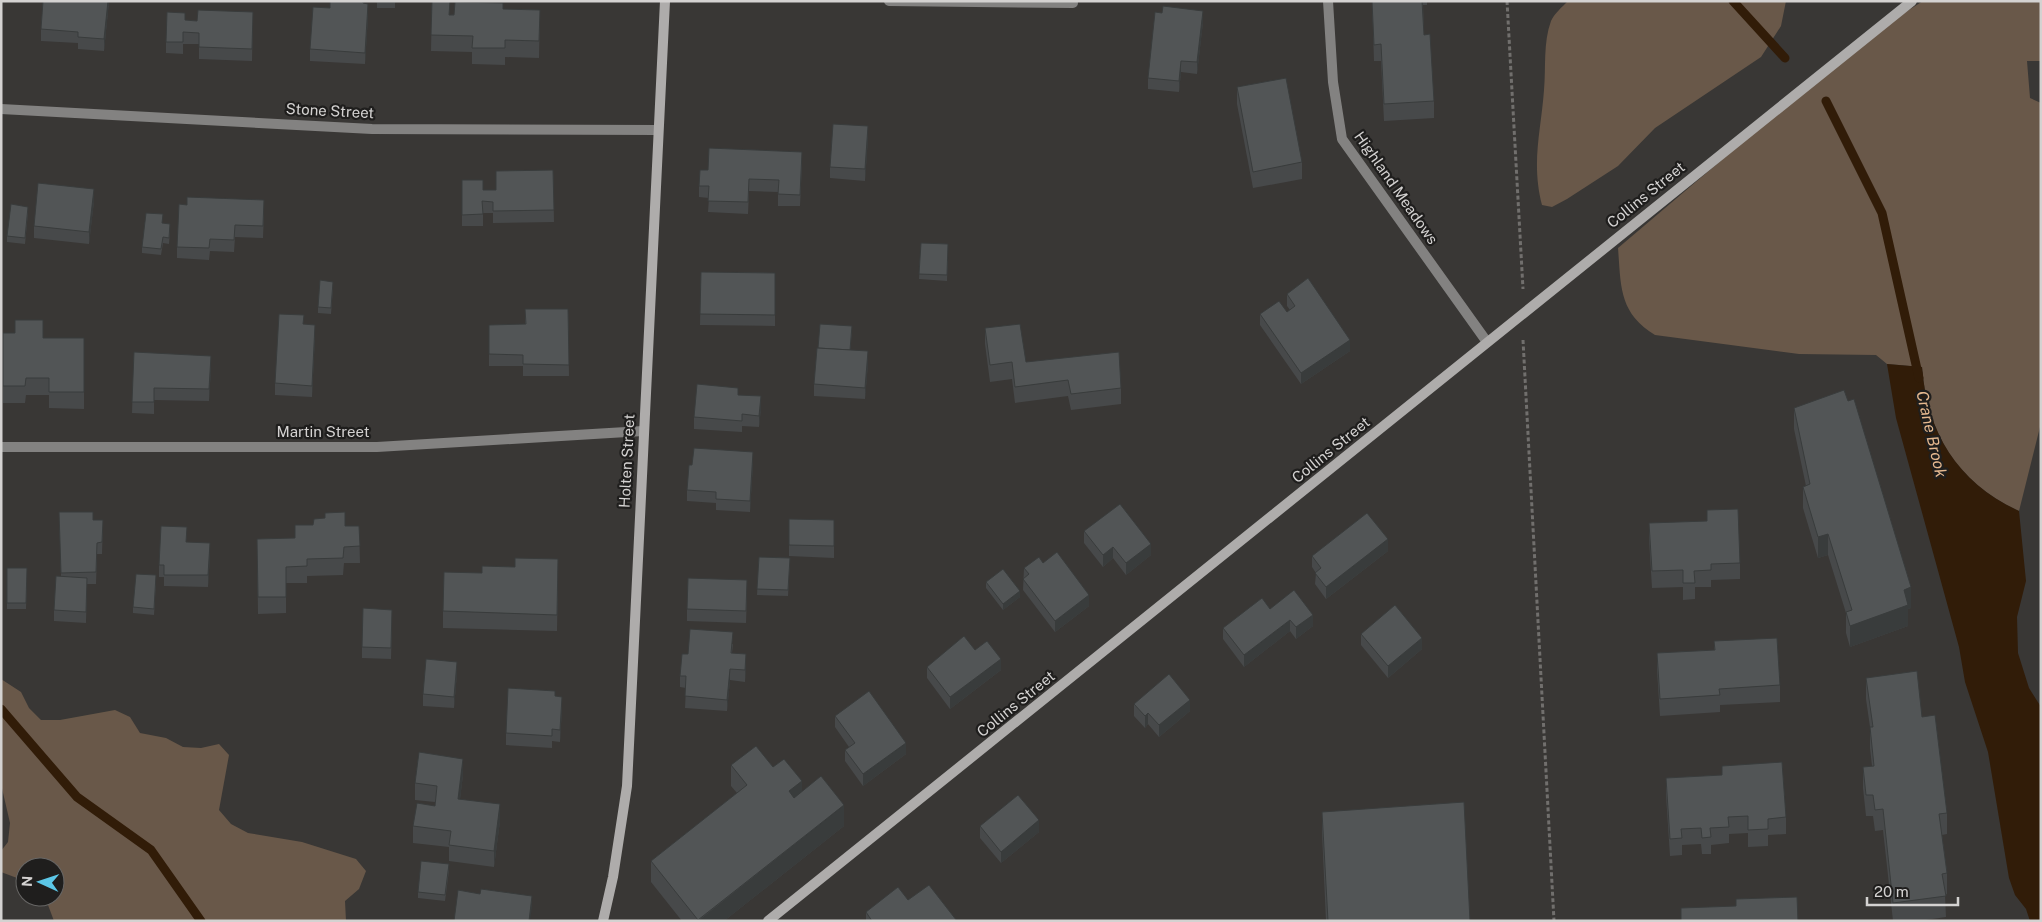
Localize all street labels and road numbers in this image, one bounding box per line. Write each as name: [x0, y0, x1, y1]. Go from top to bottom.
street label: Stone Street: [285, 100, 375, 121]
street label: Highland Meadows: [1351, 128, 1442, 247]
street label: Collins Street: [1603, 158, 1688, 231]
street label: Holten Street: [616, 413, 637, 508]
street label: Collins Street: [1288, 413, 1373, 486]
street label: Martin Street: [277, 423, 370, 440]
street label: Collins Street: [973, 667, 1058, 740]

